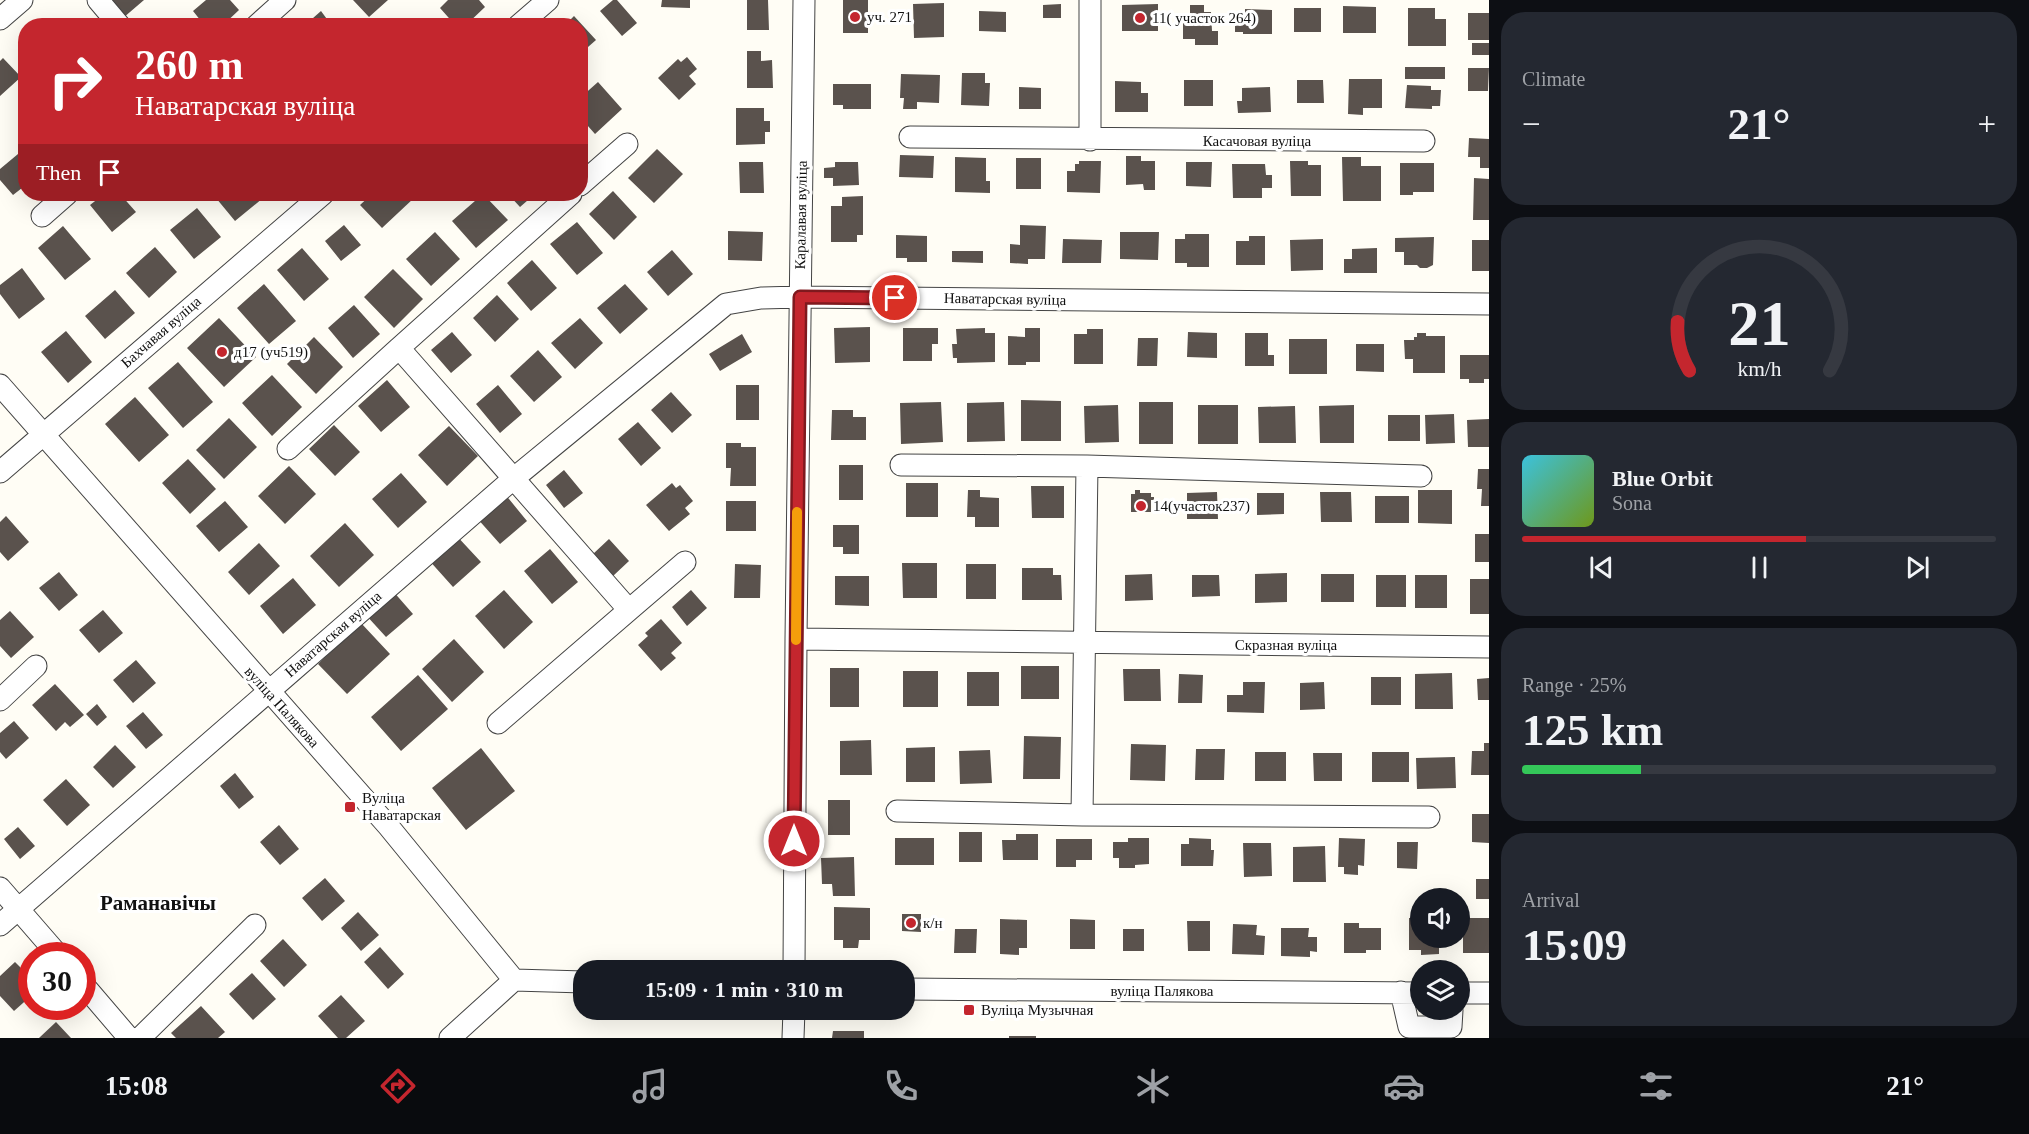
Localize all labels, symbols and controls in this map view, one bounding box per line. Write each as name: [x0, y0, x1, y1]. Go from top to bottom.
place label: уч. 271: [867, 9, 912, 25]
marker: уч. 271: [848, 10, 862, 24]
place label: 11( участок 264): [1152, 10, 1256, 27]
marker: 11( участок 264): [1133, 11, 1147, 25]
icon: right: [36, 42, 114, 120]
text: 260 m: [135, 42, 244, 88]
text: Climate: [1522, 68, 1585, 90]
text: Наватарская вуліца: [135, 91, 355, 121]
text: 21°: [1728, 99, 1791, 149]
text: −: [1522, 106, 1541, 142]
text: +: [1977, 106, 1996, 142]
street label: Касачовая вуліца: [1203, 133, 1312, 149]
icon: arrive: [93, 156, 126, 189]
text: Then: [36, 160, 81, 185]
street label: Каралавая вуліца: [792, 160, 810, 270]
pin: [869, 272, 920, 323]
icon: arrive: [878, 281, 911, 314]
text: 21: [1728, 289, 1790, 358]
street label: Наватарская вуліца: [944, 290, 1067, 308]
street label: Бахчавая вуліца: [118, 293, 204, 371]
place label: д17 (уч519): [234, 344, 308, 361]
marker: д17 (уч519): [215, 345, 229, 359]
text: km/h: [1737, 357, 1781, 381]
text: Blue Orbit: [1612, 466, 1713, 491]
text: Sona: [1612, 492, 1652, 514]
place label: 14(участок237): [1153, 498, 1250, 515]
marker: 14(участок237): [1134, 499, 1148, 513]
icon: previous: [1585, 551, 1618, 584]
icon: pause: [1743, 551, 1776, 584]
icon: next: [1901, 551, 1934, 584]
street label: Наватарская вуліца: [282, 588, 385, 680]
street label: Скразная вуліца: [1235, 637, 1338, 653]
street label: вуліца Палякова: [242, 663, 323, 751]
text: Range · 25%: [1522, 674, 1626, 696]
text: 125 km: [1522, 705, 1663, 755]
place label: Вуліца Наватарская: [362, 790, 441, 823]
marker: Вуліца Наватарская: [343, 800, 357, 814]
position arrow: [762, 809, 826, 873]
map controls: [1410, 888, 1470, 1020]
button: sound: [1410, 888, 1470, 948]
text: Arrival: [1522, 889, 1580, 911]
district label: Раманавічы: [100, 891, 216, 915]
place label: к/н: [923, 915, 942, 931]
marker: к/н: [904, 916, 918, 930]
text: 15:09: [1522, 920, 1627, 970]
speed limit sign: 30: [18, 942, 96, 1020]
button: layers: [1410, 960, 1470, 1020]
text: 15:09 · 1 min · 310 m: [645, 977, 843, 1002]
street label: вуліца Палякова: [1110, 983, 1214, 999]
place label: Вуліца Музычная: [981, 1002, 1093, 1018]
marker: Вуліца Музычная: [962, 1003, 976, 1017]
icon: directions: [377, 1065, 419, 1107]
icon: music: [629, 1065, 671, 1107]
icon: phone: [880, 1065, 922, 1107]
icon: climate: [1132, 1065, 1174, 1107]
icon: car: [1383, 1065, 1425, 1107]
icon: filters: [1635, 1065, 1677, 1107]
text: 15:08: [105, 1071, 168, 1101]
text: 21°: [1886, 1071, 1924, 1101]

